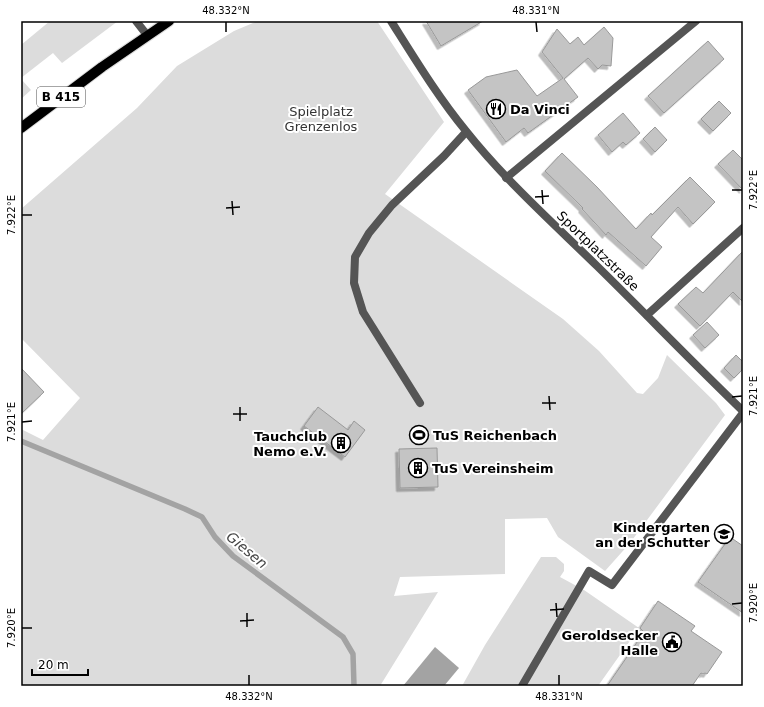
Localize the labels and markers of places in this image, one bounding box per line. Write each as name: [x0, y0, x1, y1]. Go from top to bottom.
restaurant icon: Da Vinci: [485, 98, 507, 120]
place label: Da Vinci: [510, 102, 570, 117]
sports icon: TuS Reichenbach: [408, 424, 430, 446]
place label: TuS Reichenbach: [433, 428, 557, 443]
place label: Tauchclub Nemo e.V.: [253, 429, 327, 459]
building icon: Tauchclub Nemo e.V.: [330, 432, 352, 454]
building icon: TuS Vereinsheim: [407, 457, 429, 479]
place label: TuS Vereinsheim: [432, 461, 554, 476]
place label: Kindergarten an der Schutter: [595, 520, 711, 550]
school or university icon: Kindergarten an der Schutter: [713, 523, 735, 545]
place label: Geroldsecker Halle: [562, 628, 659, 658]
public building icon: Geroldsecker Halle: [661, 631, 683, 653]

